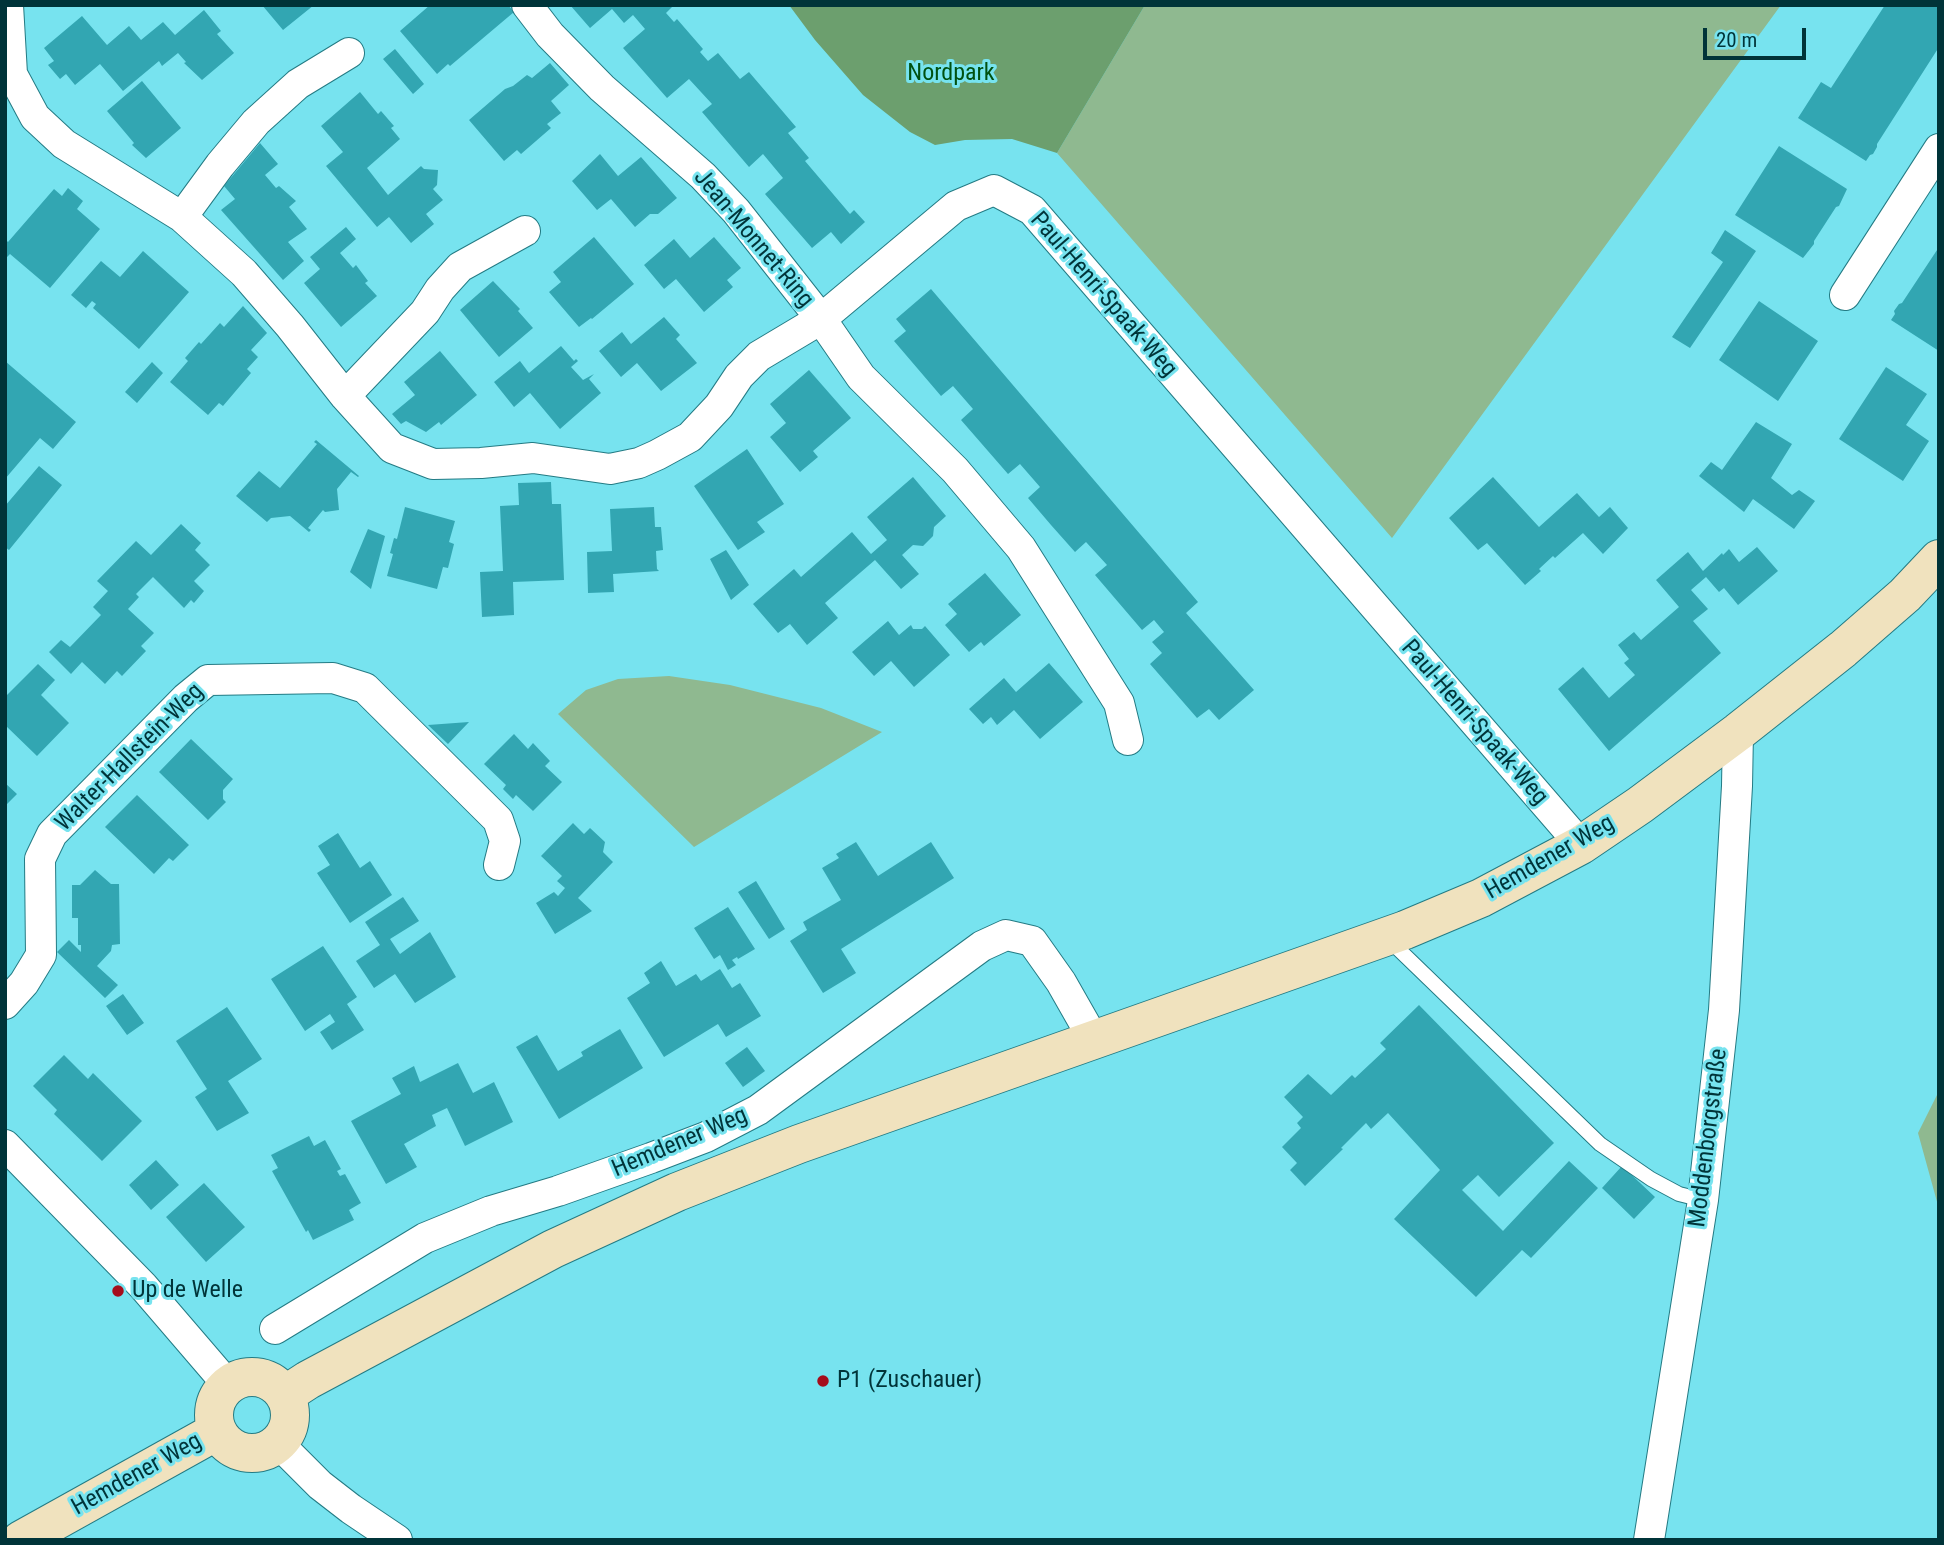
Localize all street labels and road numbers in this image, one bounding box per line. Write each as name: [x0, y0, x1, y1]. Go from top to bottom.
street label: Jean-Monnet-Ring: [687, 164, 819, 314]
street label: Paul-Henri-Spaak-Weg: [1023, 207, 1183, 383]
street label: Paul-Henri-Spaak-Weg: [1394, 635, 1554, 811]
street label: Walter-Hallstein-Weg: [50, 678, 210, 838]
street label: Hemdener Weg: [1480, 810, 1620, 906]
street label: Moddenborgstraße: [1684, 1047, 1734, 1229]
street label: Hemdener Weg: [608, 1102, 752, 1184]
street label: Hemdener Weg: [67, 1427, 207, 1523]

